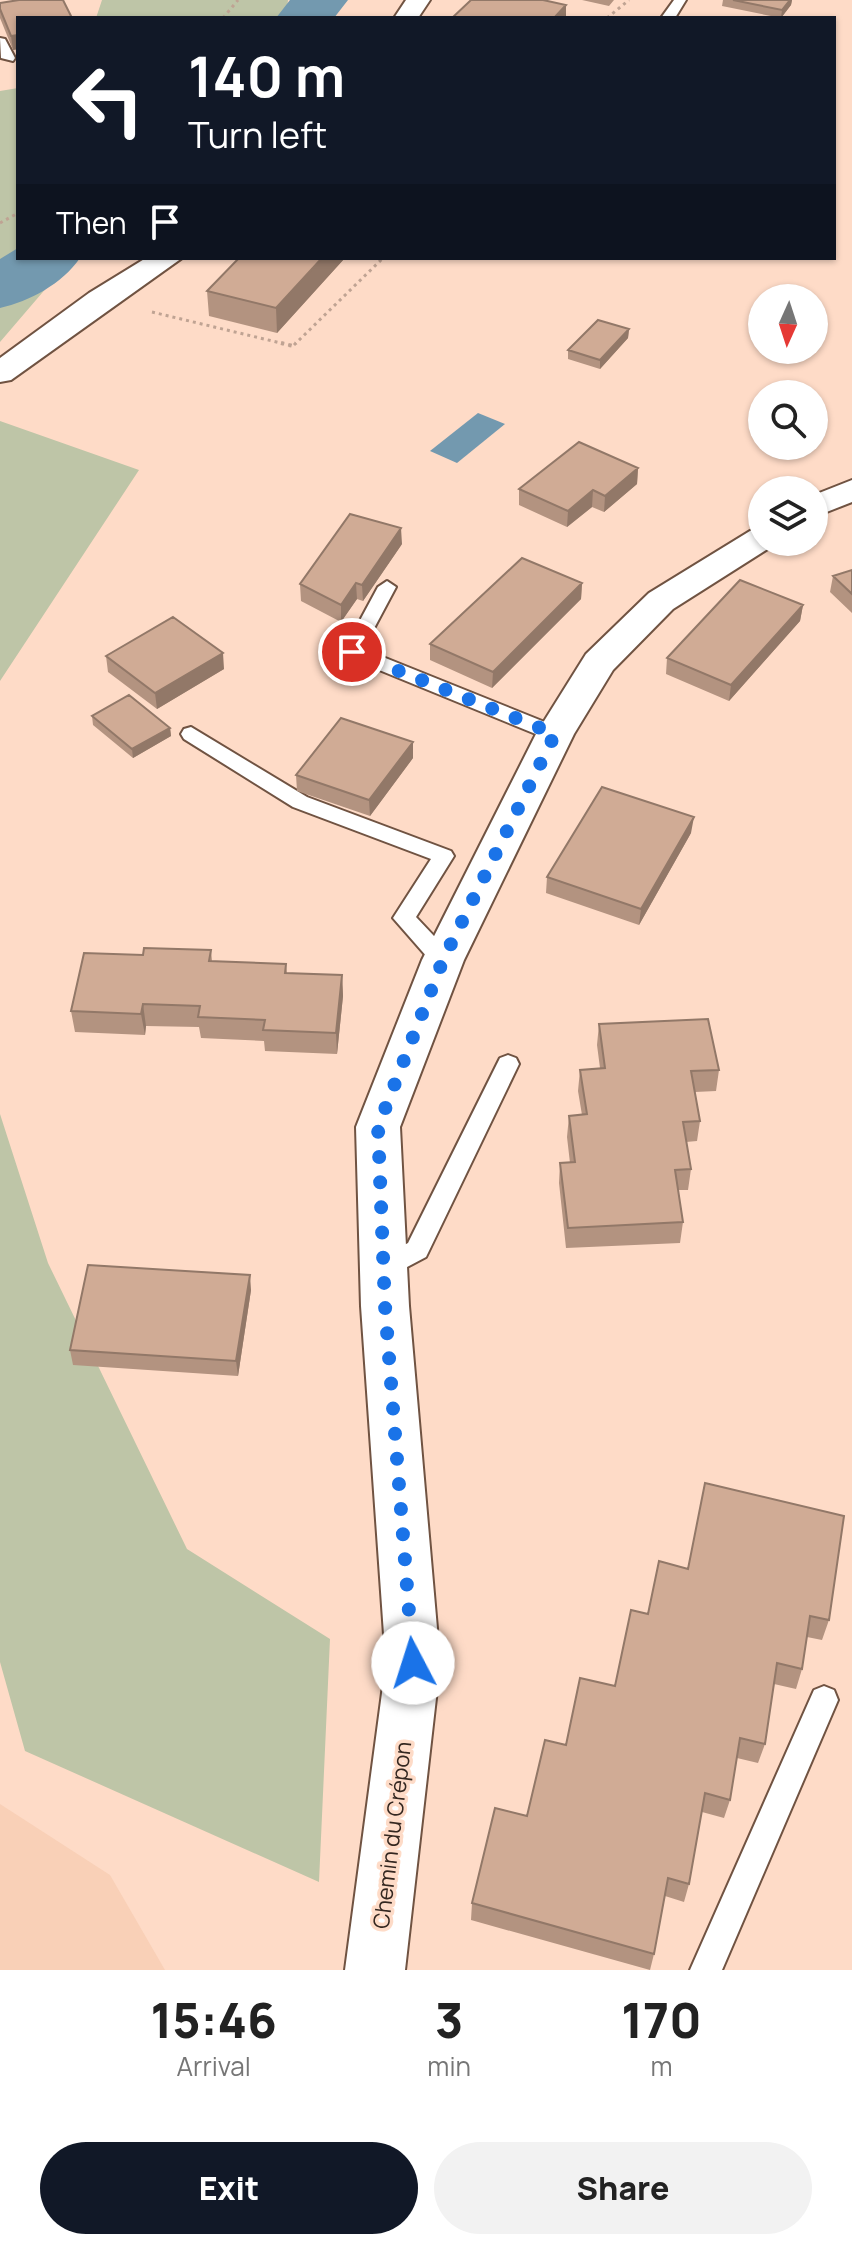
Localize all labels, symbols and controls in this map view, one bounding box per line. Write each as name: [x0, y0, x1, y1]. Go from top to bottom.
text: 140 m: [188, 37, 345, 114]
icon: left: [56, 48, 160, 152]
text: Turn left: [188, 110, 327, 159]
icon: arrive: [143, 200, 187, 244]
text: Then: [56, 202, 127, 243]
north arrow: [748, 284, 828, 364]
map controls: [748, 284, 828, 556]
button: search: [748, 380, 828, 460]
button: layers: [748, 476, 828, 556]
pin: [318, 618, 386, 686]
icon: arrive: [330, 630, 374, 674]
position arrow: [371, 1621, 455, 1705]
street label: Chemin du Crépon: [366, 1740, 418, 1930]
text: 15:46: [150, 1987, 277, 2052]
text: 3: [435, 1987, 463, 2052]
text: 170: [621, 1987, 702, 2052]
text: Arrival: [177, 2048, 251, 2084]
text: min: [427, 2048, 471, 2084]
text: m: [650, 2048, 672, 2084]
button: Exit: [40, 2142, 418, 2234]
button: Share: [434, 2142, 812, 2234]

